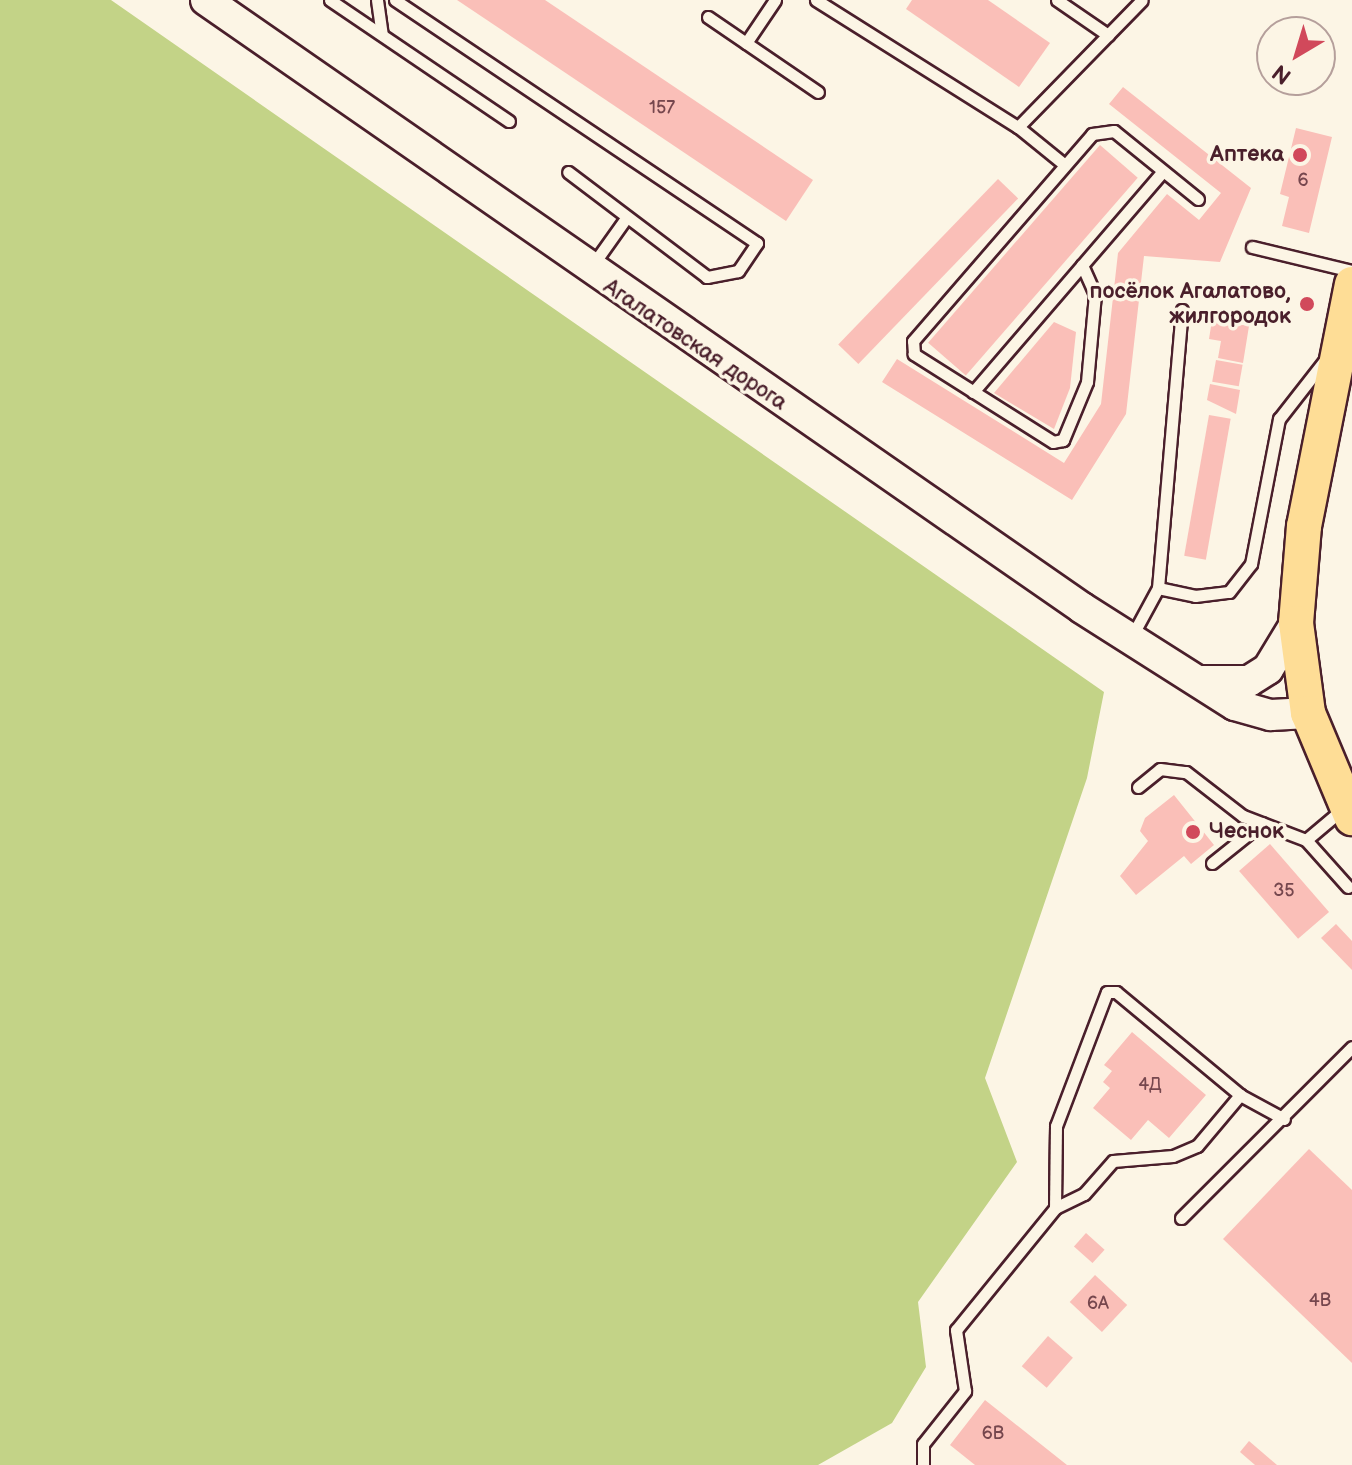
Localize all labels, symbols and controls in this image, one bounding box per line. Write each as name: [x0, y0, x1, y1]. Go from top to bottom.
north arrow: [1256, 16, 1336, 96]
text: N: [1267, 58, 1297, 89]
house number: 157: [649, 97, 675, 119]
place label: Аптека: [1210, 142, 1284, 168]
marker: Аптека: [1291, 146, 1309, 164]
house number: 6: [1298, 170, 1308, 192]
street label: Агалатовская дорога: [598, 274, 792, 416]
place label: посёлок Агалатово, жилгородок: [1089, 278, 1291, 330]
marker: посёлок Агалатово, жилгородок: [1298, 295, 1316, 313]
place label: Чеснок: [1209, 819, 1284, 845]
marker: Чеснок: [1184, 823, 1202, 841]
house number: 35: [1273, 880, 1295, 902]
house number: 4Д: [1138, 1074, 1162, 1096]
house number: 4В: [1309, 1290, 1331, 1312]
house number: 6А: [1087, 1293, 1109, 1315]
house number: 6В: [982, 1423, 1004, 1445]

